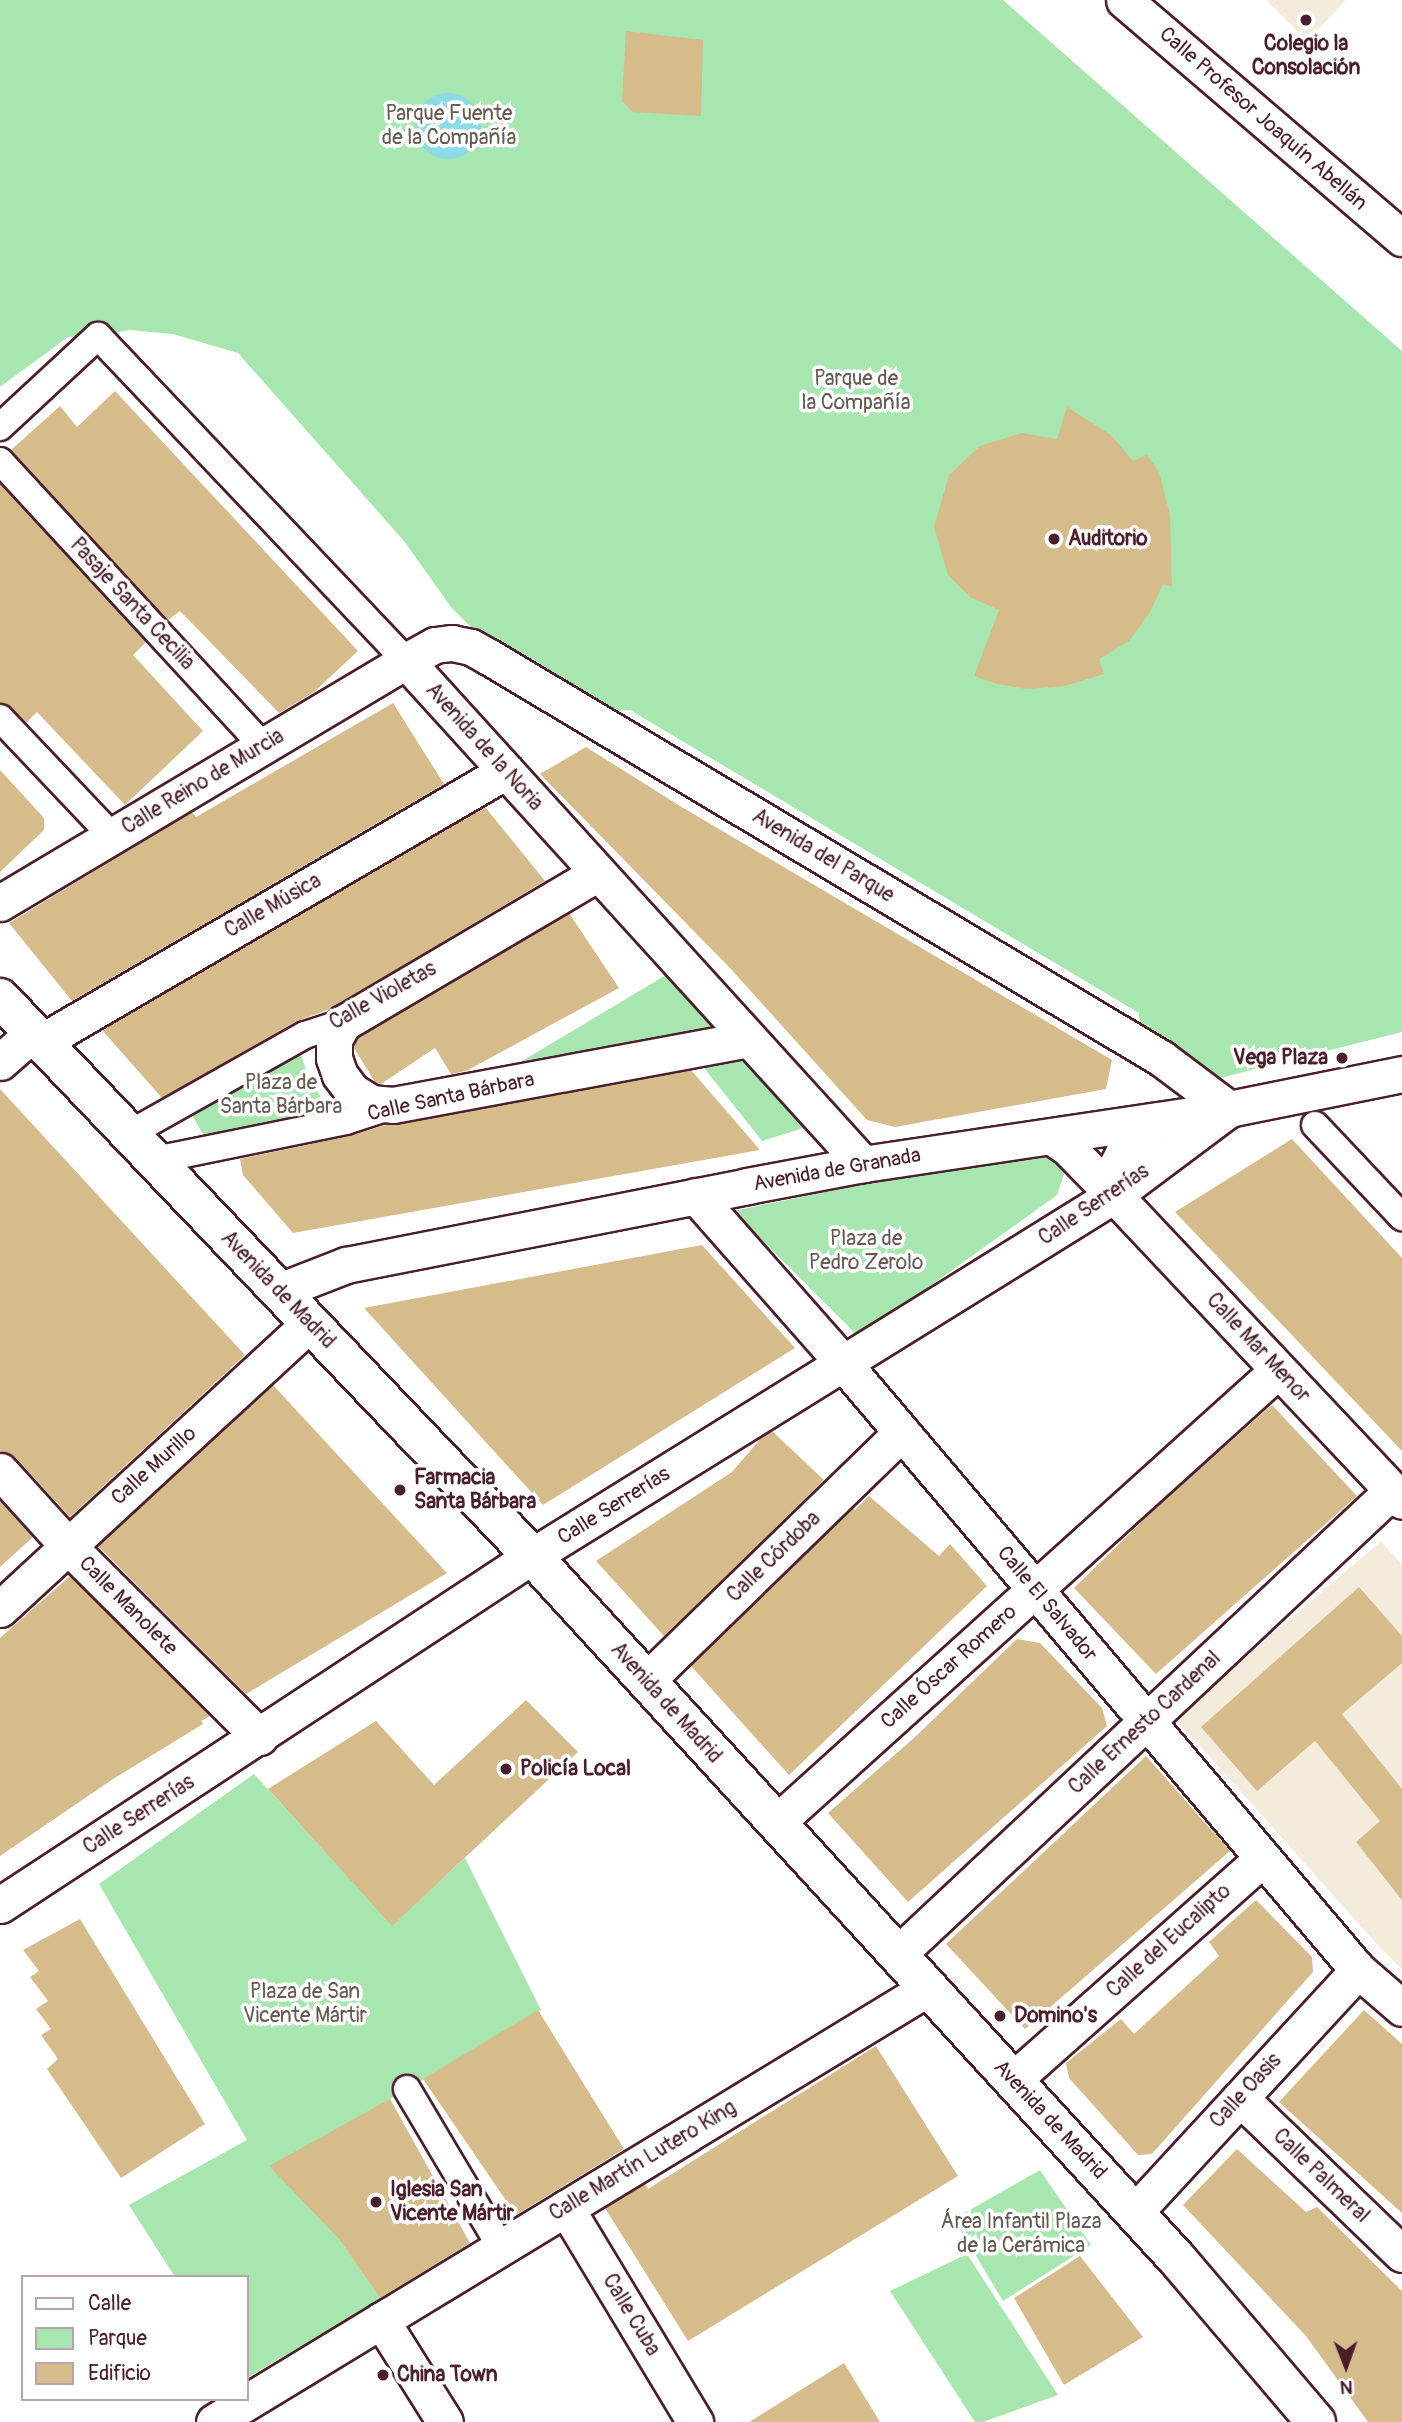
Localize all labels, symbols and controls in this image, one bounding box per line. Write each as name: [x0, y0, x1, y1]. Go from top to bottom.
marker: Colegio la Consolación: [1298, 12, 1314, 28]
street label: Calle Profesor Joaquín Abellán: [1154, 22, 1372, 216]
place label: Colegio la Consolación: [1252, 31, 1360, 81]
park label: Parque Fuente de la Compañía: [382, 101, 516, 151]
park label: Parque de la Compañía: [802, 366, 910, 416]
place label: Auditorio: [1068, 526, 1148, 552]
marker: Auditorio: [1046, 531, 1062, 547]
street label: Pasaje Santa Cecilia: [64, 533, 200, 675]
street label: Avenida de la Noria: [420, 678, 548, 816]
street label: Calle Reino de Murcia: [117, 724, 289, 840]
street label: Avenida del Parque: [747, 804, 899, 908]
street label: Calle Música: [220, 868, 326, 944]
street label: Calle Violetas: [325, 956, 441, 1036]
place label: Vega Plaza: [1233, 1045, 1328, 1071]
marker: Vega Plaza: [1334, 1050, 1350, 1066]
street label: Calle Santa Bárbara: [365, 1067, 537, 1127]
park label: Plaza de Santa Bárbara: [220, 1070, 342, 1120]
street label: Avenida de Granada: [751, 1143, 923, 1197]
street label: Calle Serrerías: [1034, 1159, 1154, 1251]
street label: Avenida de Madrid: [215, 1226, 341, 1354]
park label: Plaza de Pedro Zerolo: [809, 1226, 923, 1276]
street label: Calle Mar Menor: [1201, 1288, 1315, 1408]
street label: Calle Murillo: [106, 1421, 202, 1511]
street label: Calle Serrerías: [553, 1461, 675, 1551]
place label: Farmacia Santa Bárbara: [414, 1465, 536, 1515]
marker: Farmacia Santa Bárbara: [392, 1482, 408, 1498]
street label: Calle Córdoba: [722, 1506, 826, 1608]
street label: Calle El Salvador: [991, 1541, 1103, 1667]
street label: Calle Manolete: [73, 1551, 183, 1661]
street label: Calle Óscar Romero: [876, 1599, 1022, 1735]
street label: Avenida de Madrid: [605, 1637, 727, 1769]
street label: Calle Ernesto Cardenal: [1064, 1646, 1226, 1800]
place label: Policía Local: [520, 1756, 631, 1782]
marker: Policía Local: [498, 1761, 514, 1777]
street label: Calle Serrerías: [79, 1770, 199, 1860]
street label: Calle del Eucalipto: [1102, 1879, 1236, 2003]
park label: Plaza de San Vicente Mártir: [243, 1979, 367, 2029]
place label: Domino's: [1014, 2003, 1097, 2029]
marker: Domino's: [992, 2008, 1008, 2024]
street label: Calle Oasis: [1205, 2048, 1287, 2134]
street label: Avenida de Madrid: [988, 2055, 1112, 2185]
street label: Calle Martín Lutero King: [545, 2095, 741, 2227]
street label: Calle Palmeral: [1268, 2124, 1374, 2228]
place label: Iglesia San Vicente Mártir: [390, 2177, 514, 2227]
marker: Iglesia San Vicente Mártir: [368, 2194, 384, 2210]
park label: Área Infantil Plaza de la Cerámica: [940, 2209, 1102, 2259]
street label: Calle Cuba: [597, 2269, 665, 2361]
legend: [21, 2275, 248, 2401]
text: Calle: [88, 2290, 131, 2317]
text: Parque: [88, 2325, 147, 2352]
north arrow: [1311, 2331, 1381, 2401]
text: Edificio: [88, 2360, 151, 2387]
place label: China Town: [397, 2362, 498, 2388]
marker: China Town: [375, 2367, 391, 2383]
text: N: [1340, 2375, 1353, 2399]

